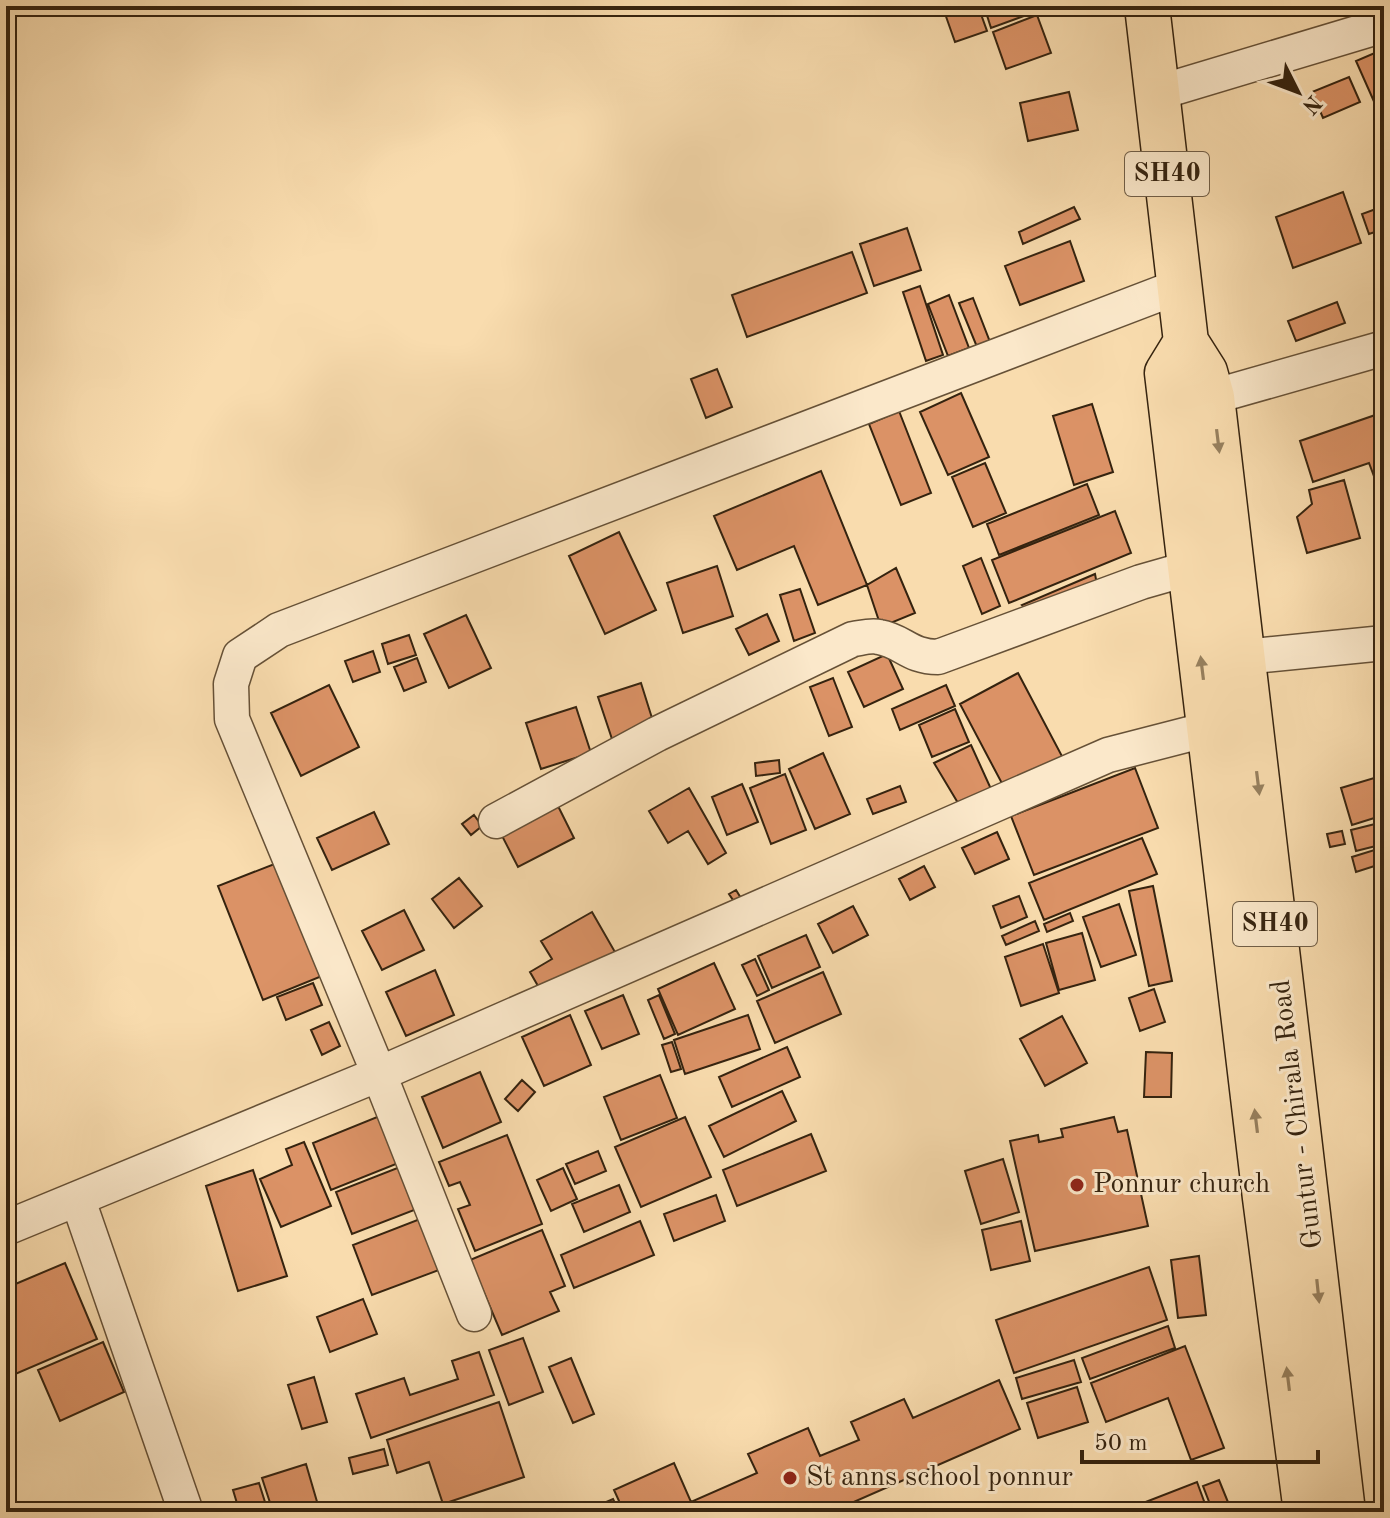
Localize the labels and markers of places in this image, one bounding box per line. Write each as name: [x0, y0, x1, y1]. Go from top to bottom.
place label: Ponnur church: [1093, 1171, 1270, 1199]
marker: Ponnur church: [1068, 1176, 1086, 1194]
place label: St anns school ponnur: [806, 1464, 1073, 1492]
marker: St anns school ponnur: [781, 1469, 799, 1487]

